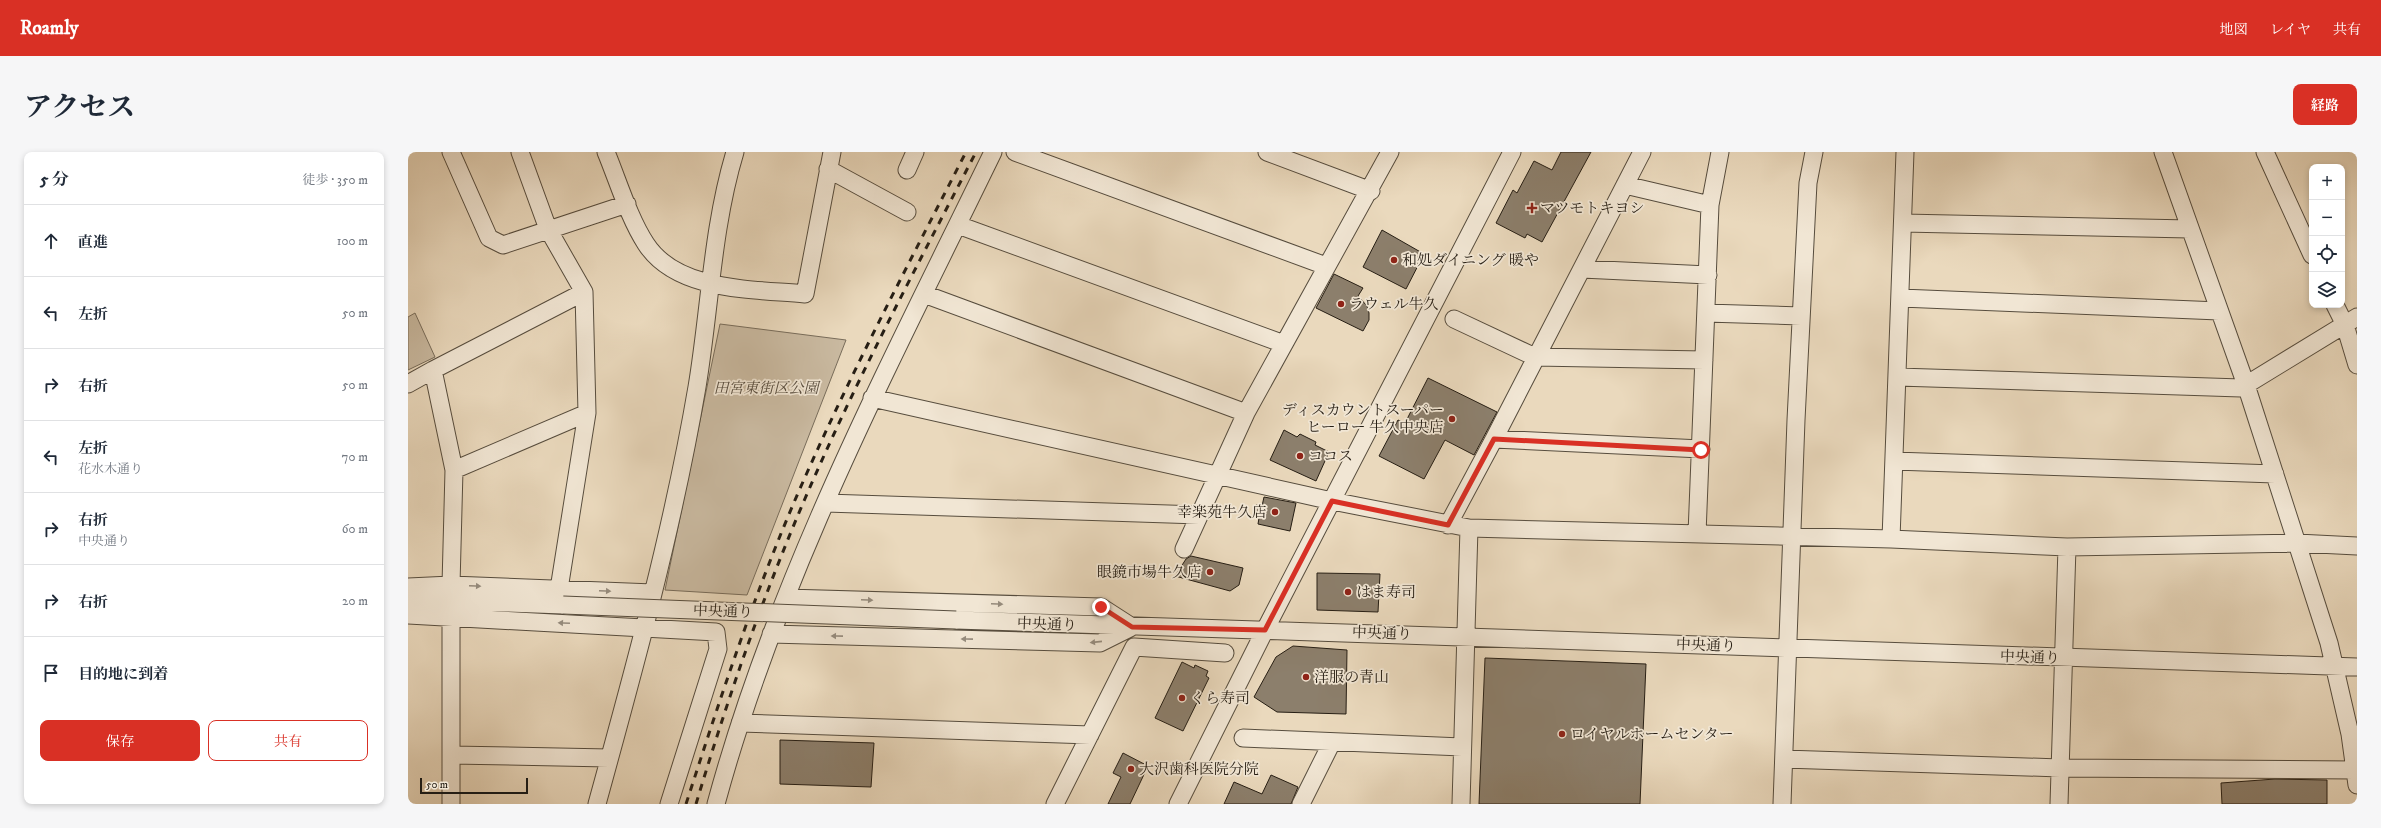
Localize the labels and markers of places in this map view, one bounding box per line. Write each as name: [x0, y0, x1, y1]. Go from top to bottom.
place label: マツモトキヨシ: [1540, 199, 1645, 218]
marker: マツモトキヨシ: [1527, 203, 1537, 213]
place label: 和処ダイニング 暖や: [1402, 251, 1539, 270]
marker: 和処ダイニング 暖や: [1389, 255, 1399, 265]
place label: ラウェル牛久: [1349, 295, 1438, 314]
marker: ラウェル牛久: [1336, 299, 1346, 309]
place label: ディスカウントスーパー ヒーロー 牛久中央店: [1282, 401, 1444, 437]
marker: ディスカウントスーパー ヒーロー 牛久中央店: [1447, 414, 1457, 424]
place label: ココス: [1308, 447, 1353, 466]
marker: ココス: [1295, 451, 1305, 461]
place label: 幸楽苑牛久店: [1177, 503, 1267, 522]
marker: 幸楽苑牛久店: [1270, 507, 1280, 517]
place label: 眼鏡市場牛久店: [1097, 563, 1202, 582]
marker: 眼鏡市場牛久店: [1205, 567, 1215, 577]
place label: はま寿司: [1356, 583, 1416, 602]
marker: はま寿司: [1343, 587, 1353, 597]
place label: 洋服の青山: [1314, 668, 1389, 687]
marker: 洋服の青山: [1301, 672, 1311, 682]
place label: くら寿司: [1190, 689, 1250, 708]
marker: くら寿司: [1177, 693, 1187, 703]
place label: ロイヤルホームセンター: [1570, 725, 1734, 744]
marker: ロイヤルホームセンター: [1557, 729, 1567, 739]
place label: 大沢歯科医院分院: [1139, 760, 1259, 779]
marker: 大沢歯科医院分院: [1126, 764, 1136, 774]

